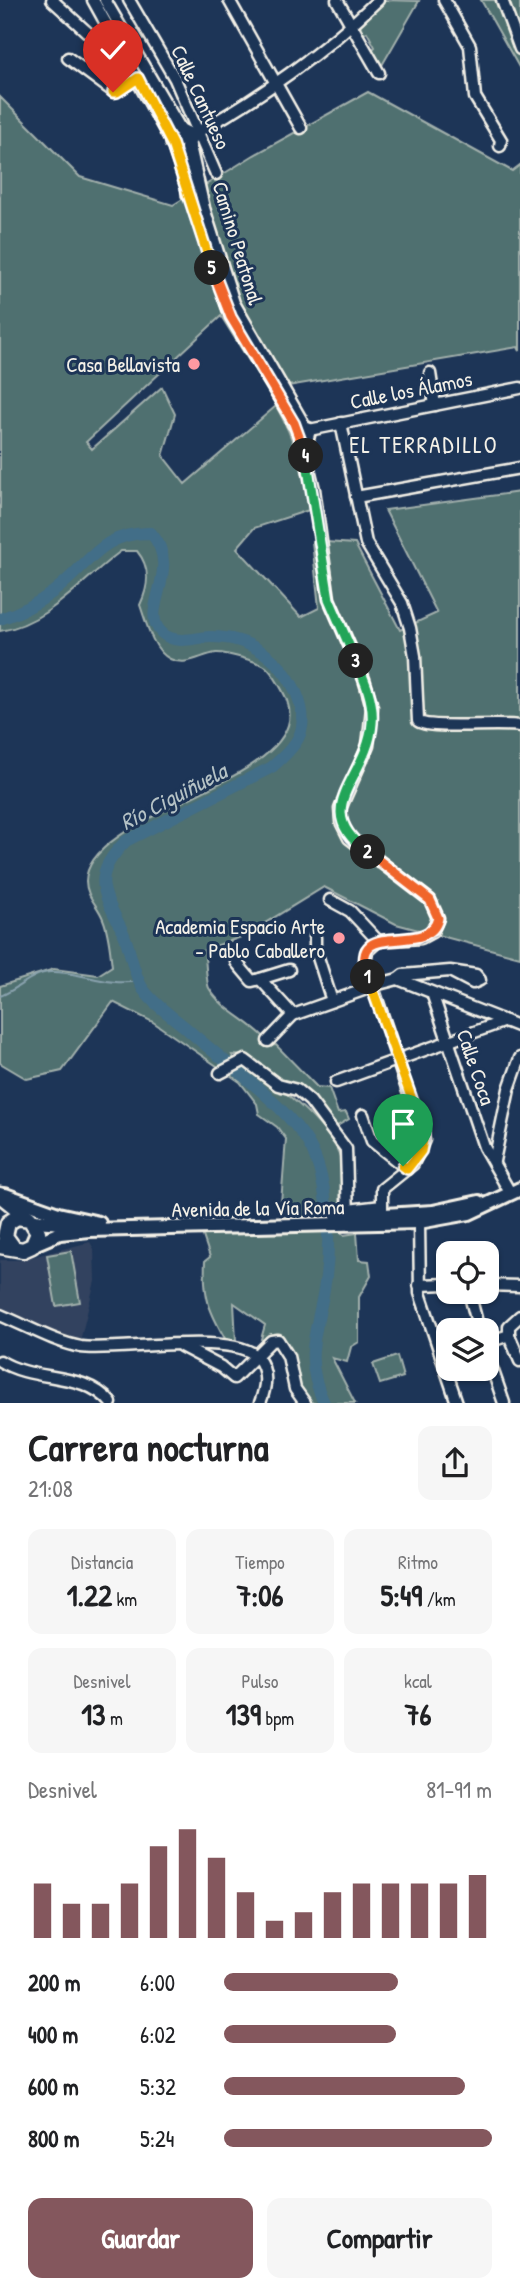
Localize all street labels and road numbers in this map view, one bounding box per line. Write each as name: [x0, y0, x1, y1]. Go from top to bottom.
street label: Calle Cantueso: [164, 40, 238, 154]
street label: Camino Peatonal: [206, 178, 271, 308]
street label: Calle los Álamos: [347, 364, 475, 416]
street label: Calle Coca: [450, 1025, 502, 1109]
street label: Avenida de la Vía Roma: [171, 1192, 345, 1224]

